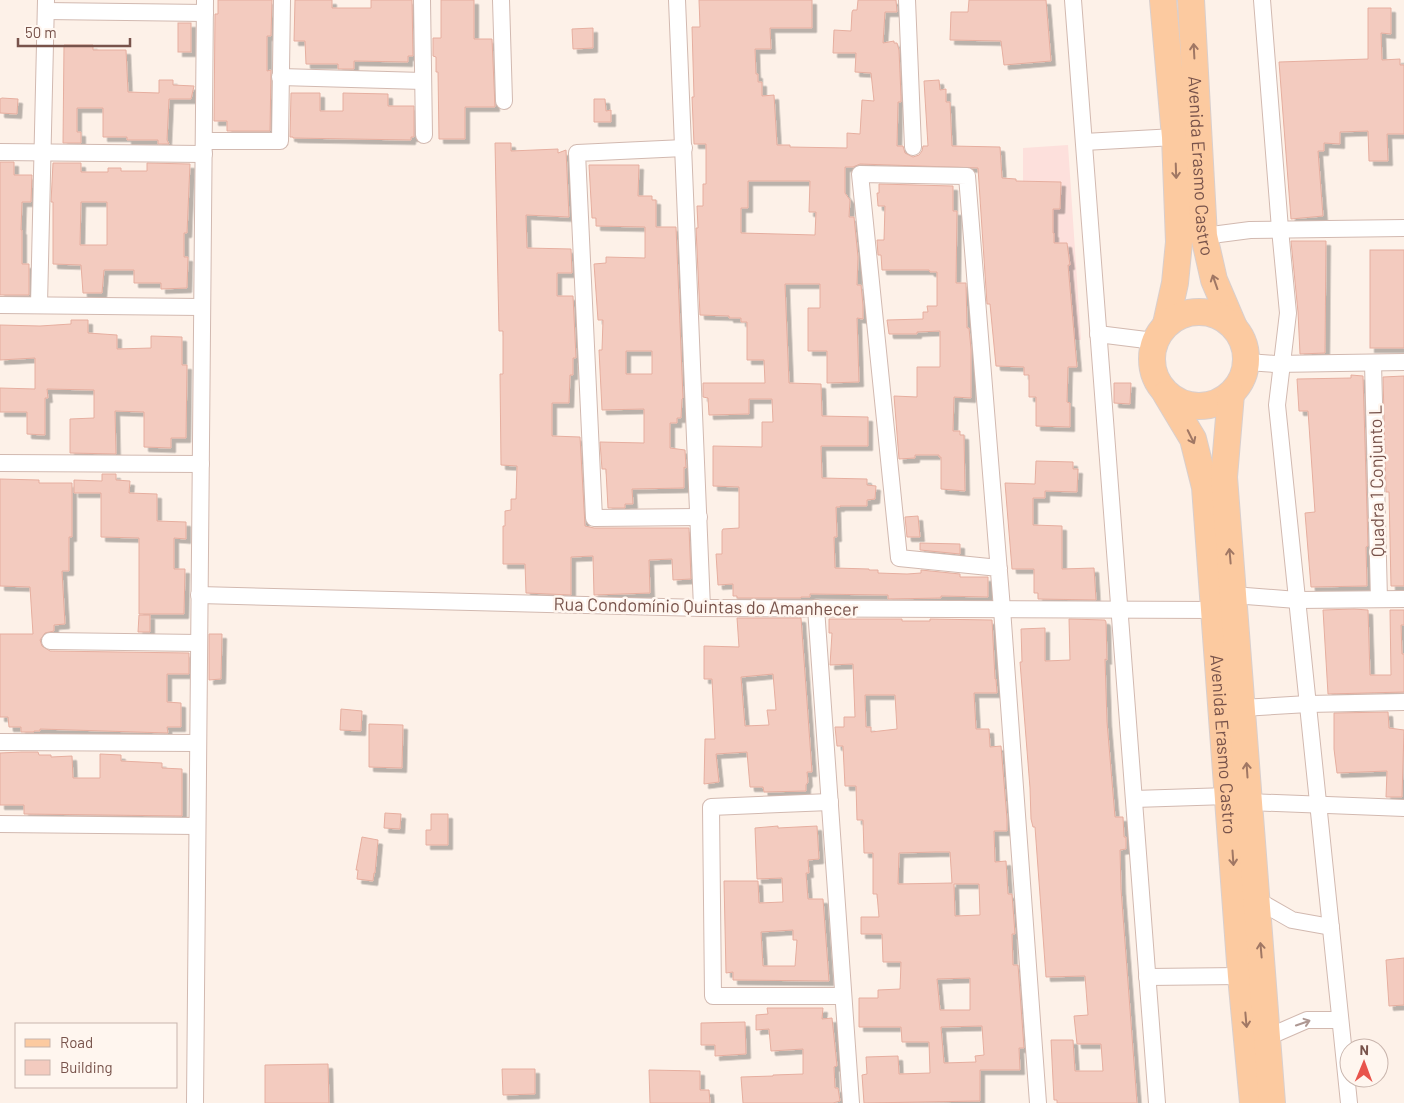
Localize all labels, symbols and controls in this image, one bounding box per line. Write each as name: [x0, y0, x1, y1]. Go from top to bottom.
scale bar: [18, 15, 130, 47]
text: 50 m: [25, 23, 57, 41]
one-way arrow: [1189, 43, 1198, 59]
street label: Avenida Erasmo Castro: [1184, 75, 1219, 258]
one-way arrow: [1172, 162, 1181, 178]
one-way arrow: [1210, 274, 1219, 290]
street label: Quadra 1 Conjunto L: [1364, 405, 1388, 557]
one-way arrow: [1186, 429, 1196, 444]
one-way arrow: [1225, 548, 1234, 564]
street label: Rua Condomínio Quintas do Amanhecer: [553, 592, 859, 620]
street label: Avenida Erasmo Castro: [1206, 654, 1242, 835]
one-way arrow: [1242, 762, 1251, 778]
one-way arrow: [1228, 850, 1237, 866]
one-way arrow: [1256, 942, 1266, 958]
one-way arrow: [1241, 1012, 1250, 1028]
one-way arrow: [1295, 1018, 1310, 1027]
legend: [15, 1023, 178, 1088]
text: Road: [60, 1033, 93, 1051]
north arrow: [1339, 1038, 1389, 1088]
text: N: [1359, 1041, 1369, 1058]
text: Building: [60, 1058, 113, 1076]

